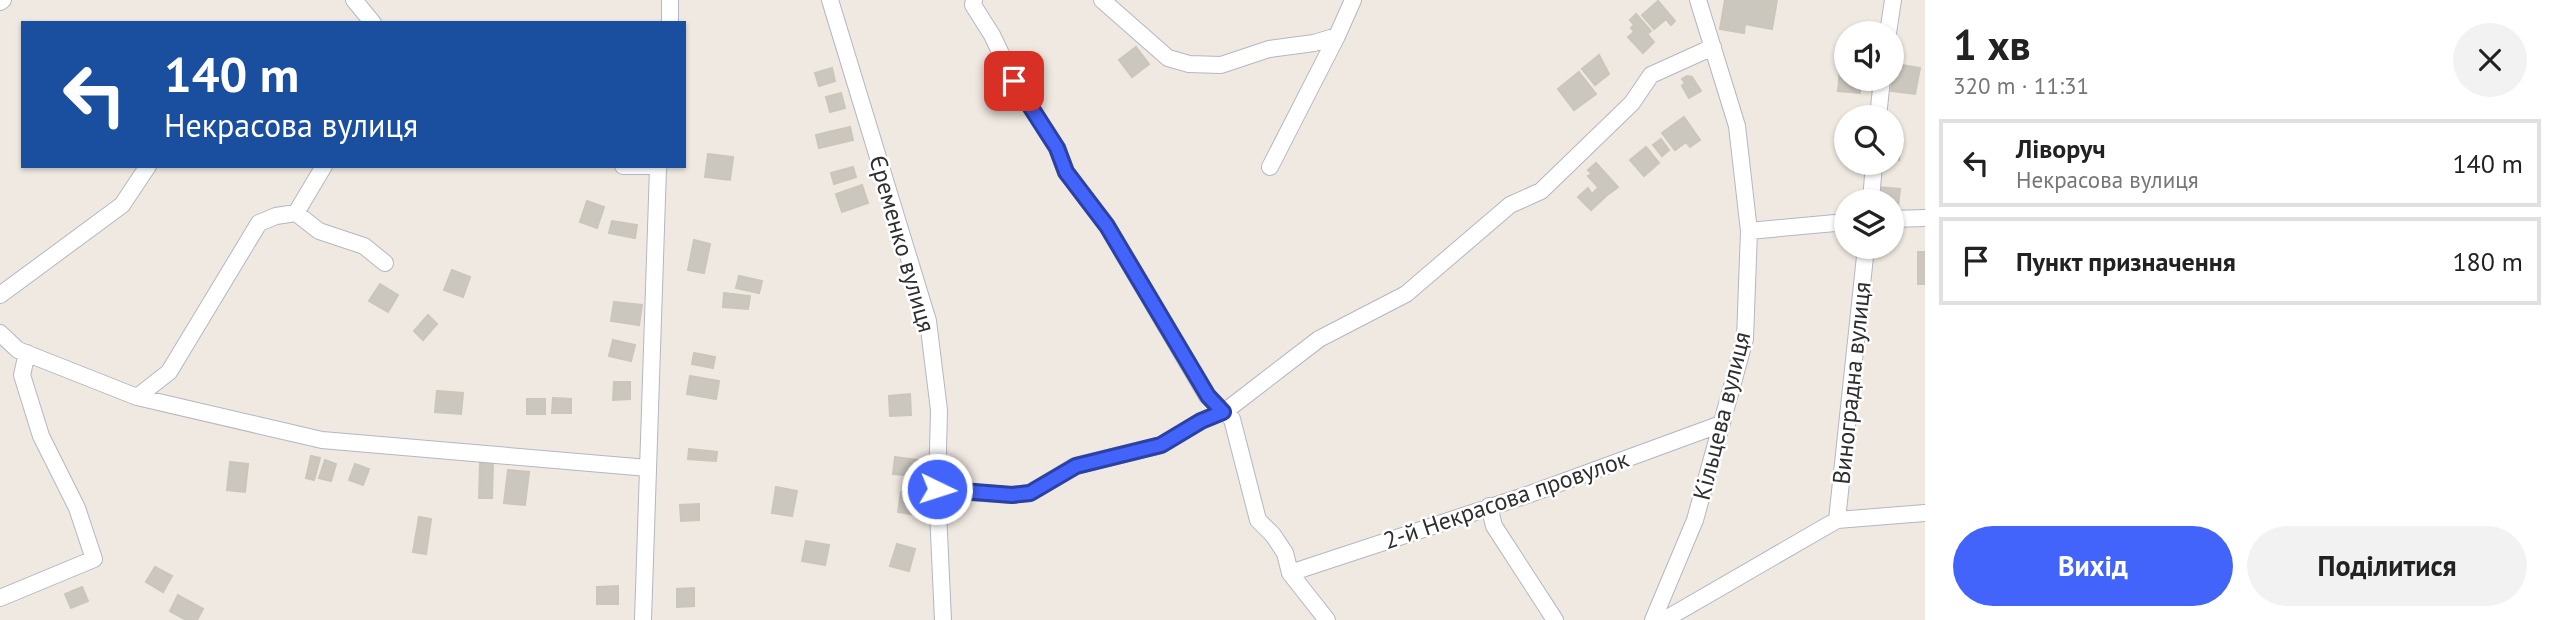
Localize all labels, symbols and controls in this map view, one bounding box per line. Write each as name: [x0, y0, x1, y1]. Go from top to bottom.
text: 1 хв: [1953, 17, 2031, 72]
map controls: [1834, 21, 1904, 259]
button: sound: [1834, 21, 1904, 91]
button: close: [2453, 23, 2527, 97]
text: 140 m: [164, 42, 299, 106]
icon: left: [49, 49, 140, 140]
pin: [984, 51, 1044, 111]
icon: arrive: [995, 62, 1033, 100]
text: 320 m · 11:31: [1953, 71, 2089, 100]
text: Некрасова вулиця: [164, 104, 418, 146]
button: search: [1834, 105, 1904, 175]
text: Ліворуч: [2016, 132, 2106, 165]
icon: left: [1957, 144, 1995, 182]
text: 140 m: [2452, 147, 2523, 180]
street label: Єременко вулиця: [862, 152, 943, 336]
text: Некрасова вулиця: [2016, 165, 2199, 194]
button: layers: [1834, 189, 1904, 259]
icon: arrive: [1957, 242, 1995, 280]
text: Пункт призначення: [2016, 245, 2236, 278]
text: 180 m: [2452, 245, 2523, 278]
street label: Виноградна вулиця: [1825, 280, 1878, 486]
street label: Кільцева вулиця: [1686, 328, 1757, 503]
street label: 2-й Некрасова провулок: [1379, 443, 1633, 556]
position arrow: [900, 452, 974, 526]
button: Вихід: [1953, 526, 2233, 606]
button: Поділитися: [2247, 526, 2527, 606]

